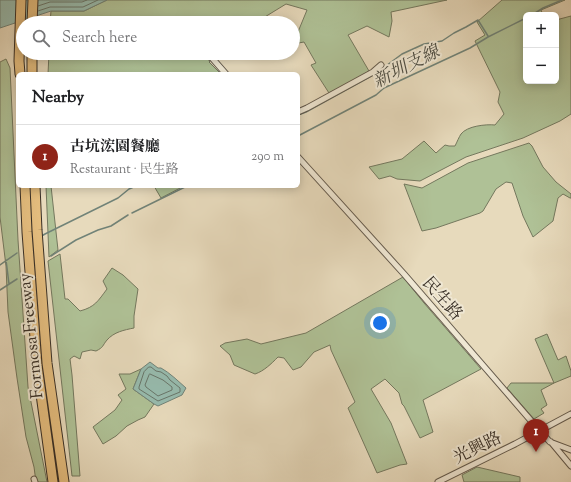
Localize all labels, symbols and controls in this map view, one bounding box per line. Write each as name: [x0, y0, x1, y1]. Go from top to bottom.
map controls: [523, 12, 559, 84]
button: +: [523, 12, 559, 48]
search box: [16, 16, 300, 60]
icon: search: [30, 27, 52, 49]
text: Search here: [62, 28, 137, 49]
water label: 新圳支線: [369, 39, 447, 96]
button: −: [523, 48, 559, 84]
text: Nearby: [32, 86, 84, 110]
text: 古坑浤園餐廳: [70, 137, 160, 158]
text: 1: [43, 148, 47, 166]
text: 290 m: [251, 148, 284, 166]
text: Restaurant · 民生路: [70, 161, 179, 179]
street label: Formosa Freeway: [13, 271, 51, 400]
street label: 民生路: [416, 272, 467, 326]
your location: [370, 313, 390, 333]
pin: 1: [523, 419, 549, 452]
street label: 光興路: [450, 427, 506, 471]

